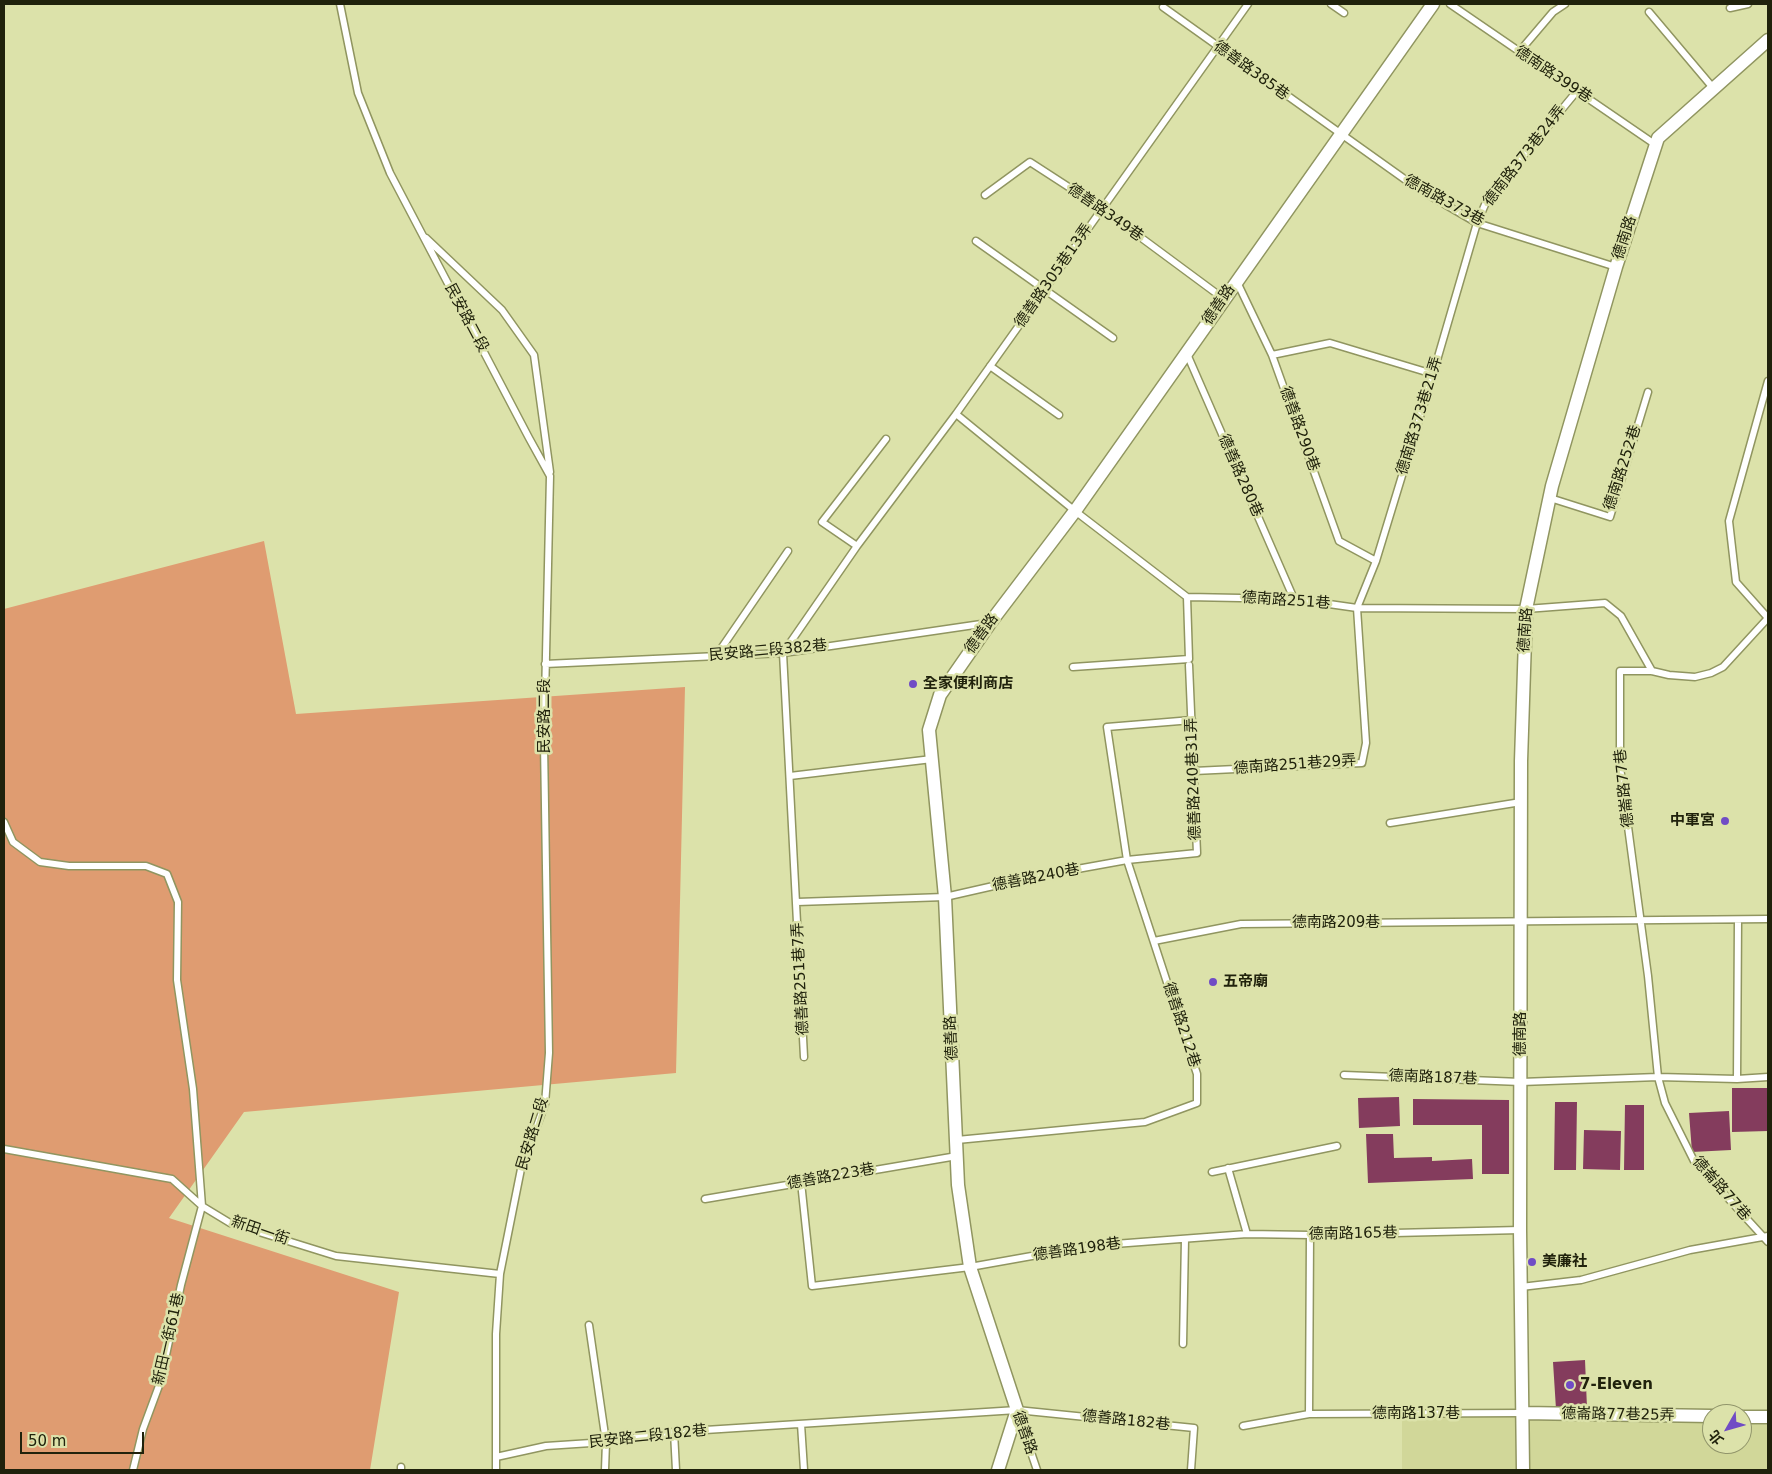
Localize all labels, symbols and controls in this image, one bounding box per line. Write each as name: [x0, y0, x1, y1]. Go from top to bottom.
street label: 德善路385巷: [1210, 38, 1292, 104]
street label: 德南路399巷: [1511, 43, 1595, 107]
street label: 德南路373巷24弄: [1480, 102, 1570, 210]
street label: 德南路373巷: [1401, 172, 1487, 230]
street label: 德善路349巷: [1064, 180, 1146, 246]
street label: 德南路: [1609, 214, 1641, 262]
street label: 德善路305巷13弄: [1011, 221, 1097, 331]
street label: 民安路二段: [440, 281, 492, 355]
street label: 德善路: [1199, 281, 1239, 329]
street label: 德南路373巷21弄: [1393, 355, 1447, 477]
street label: 德善路290巷: [1275, 384, 1323, 474]
street label: 德南路252巷: [1601, 423, 1645, 513]
street label: 德善路280巷: [1214, 432, 1266, 520]
street label: 德南路251巷: [1241, 589, 1331, 613]
street label: 德南路: [1515, 607, 1537, 653]
street label: 德善路: [961, 611, 1003, 657]
street label: 民安路二段382巷: [708, 637, 828, 665]
place label: 全家便利商店: [923, 675, 1013, 693]
marker: 全家便利商店: [907, 678, 919, 690]
street label: 民安路二段: [536, 679, 554, 753]
street label: 德善路240巷31弄: [1183, 717, 1205, 841]
street label: 德崙路77巷: [1612, 748, 1638, 828]
street label: 德南路251巷29弄: [1233, 752, 1357, 778]
place label: 中軍宮: [1670, 812, 1715, 830]
marker: 中軍宮: [1719, 815, 1731, 827]
street label: 德善路240巷: [991, 861, 1081, 895]
street label: 德南路209巷: [1292, 914, 1380, 932]
street label: 德善路251巷7弄: [789, 922, 813, 1036]
place label: 五帝廟: [1223, 973, 1268, 991]
marker: 五帝廟: [1207, 976, 1219, 988]
street label: 德善路212巷: [1159, 980, 1203, 1070]
street label: 德南路: [1512, 1012, 1530, 1056]
street label: 德善路: [942, 1015, 962, 1061]
street label: 德南路187巷: [1388, 1067, 1478, 1089]
street label: 民安路二段: [513, 1096, 553, 1172]
street label: 德崙路77巷: [1688, 1153, 1754, 1225]
street label: 德善路223巷: [786, 1160, 876, 1194]
street label: 新田一街: [229, 1213, 291, 1249]
street label: 德南路165巷: [1309, 1224, 1397, 1244]
street label: 德善路198巷: [1032, 1235, 1122, 1265]
place label: 美廉社: [1542, 1253, 1587, 1271]
marker: 美廉社: [1526, 1256, 1538, 1268]
street label: 新田一街61巷: [150, 1291, 188, 1387]
place label: 7-Eleven: [1580, 1376, 1653, 1394]
marker: 7-Eleven: [1564, 1379, 1576, 1391]
north arrow: [1702, 1404, 1752, 1454]
street label: 德南路137巷: [1372, 1405, 1460, 1423]
street label: 德崙路77巷25弄: [1561, 1405, 1675, 1425]
street label: 德善路182巷: [1081, 1407, 1171, 1435]
street label: 德善路: [1008, 1409, 1040, 1457]
scale bar: [22, 1422, 146, 1454]
street label: 民安路二段182巷: [588, 1422, 708, 1452]
text: 北: [1705, 1427, 1727, 1448]
text: 50 m: [28, 1432, 66, 1450]

